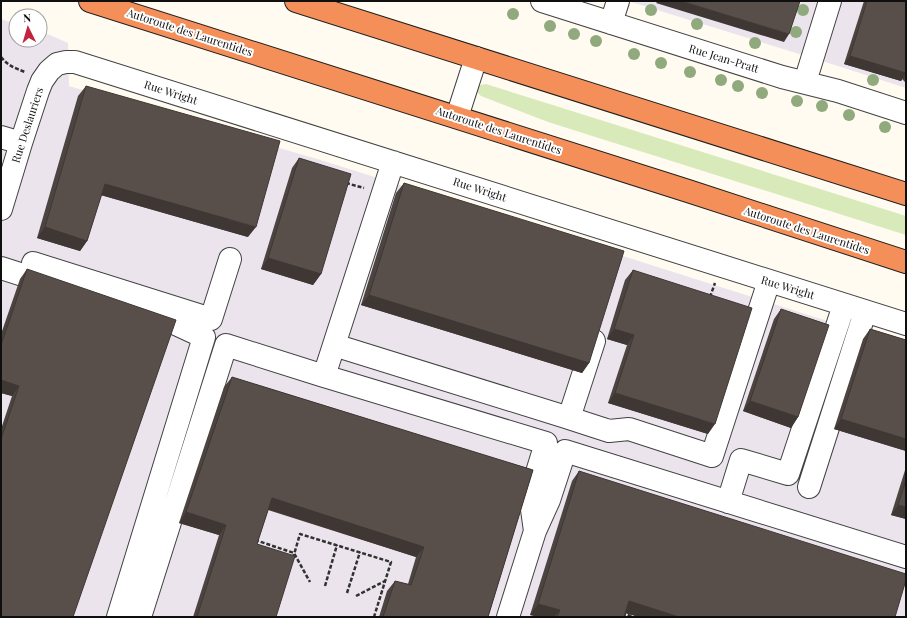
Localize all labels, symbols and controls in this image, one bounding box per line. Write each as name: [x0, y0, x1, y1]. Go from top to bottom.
street label: Autoroute des Laurentides: [124, 4, 255, 59]
north arrow: [8, 8, 48, 48]
text: N: [22, 10, 32, 25]
street label: Rue Jean-Pratt: [687, 40, 761, 76]
street label: Rue Wright: [142, 76, 200, 108]
street label: Rue Deslauriers: [8, 85, 46, 165]
street label: Autoroute des Laurentides: [433, 102, 564, 157]
street label: Rue Wright: [451, 173, 509, 205]
street label: Autoroute des Laurentides: [741, 202, 872, 257]
street label: Rue Wright: [759, 272, 817, 302]

